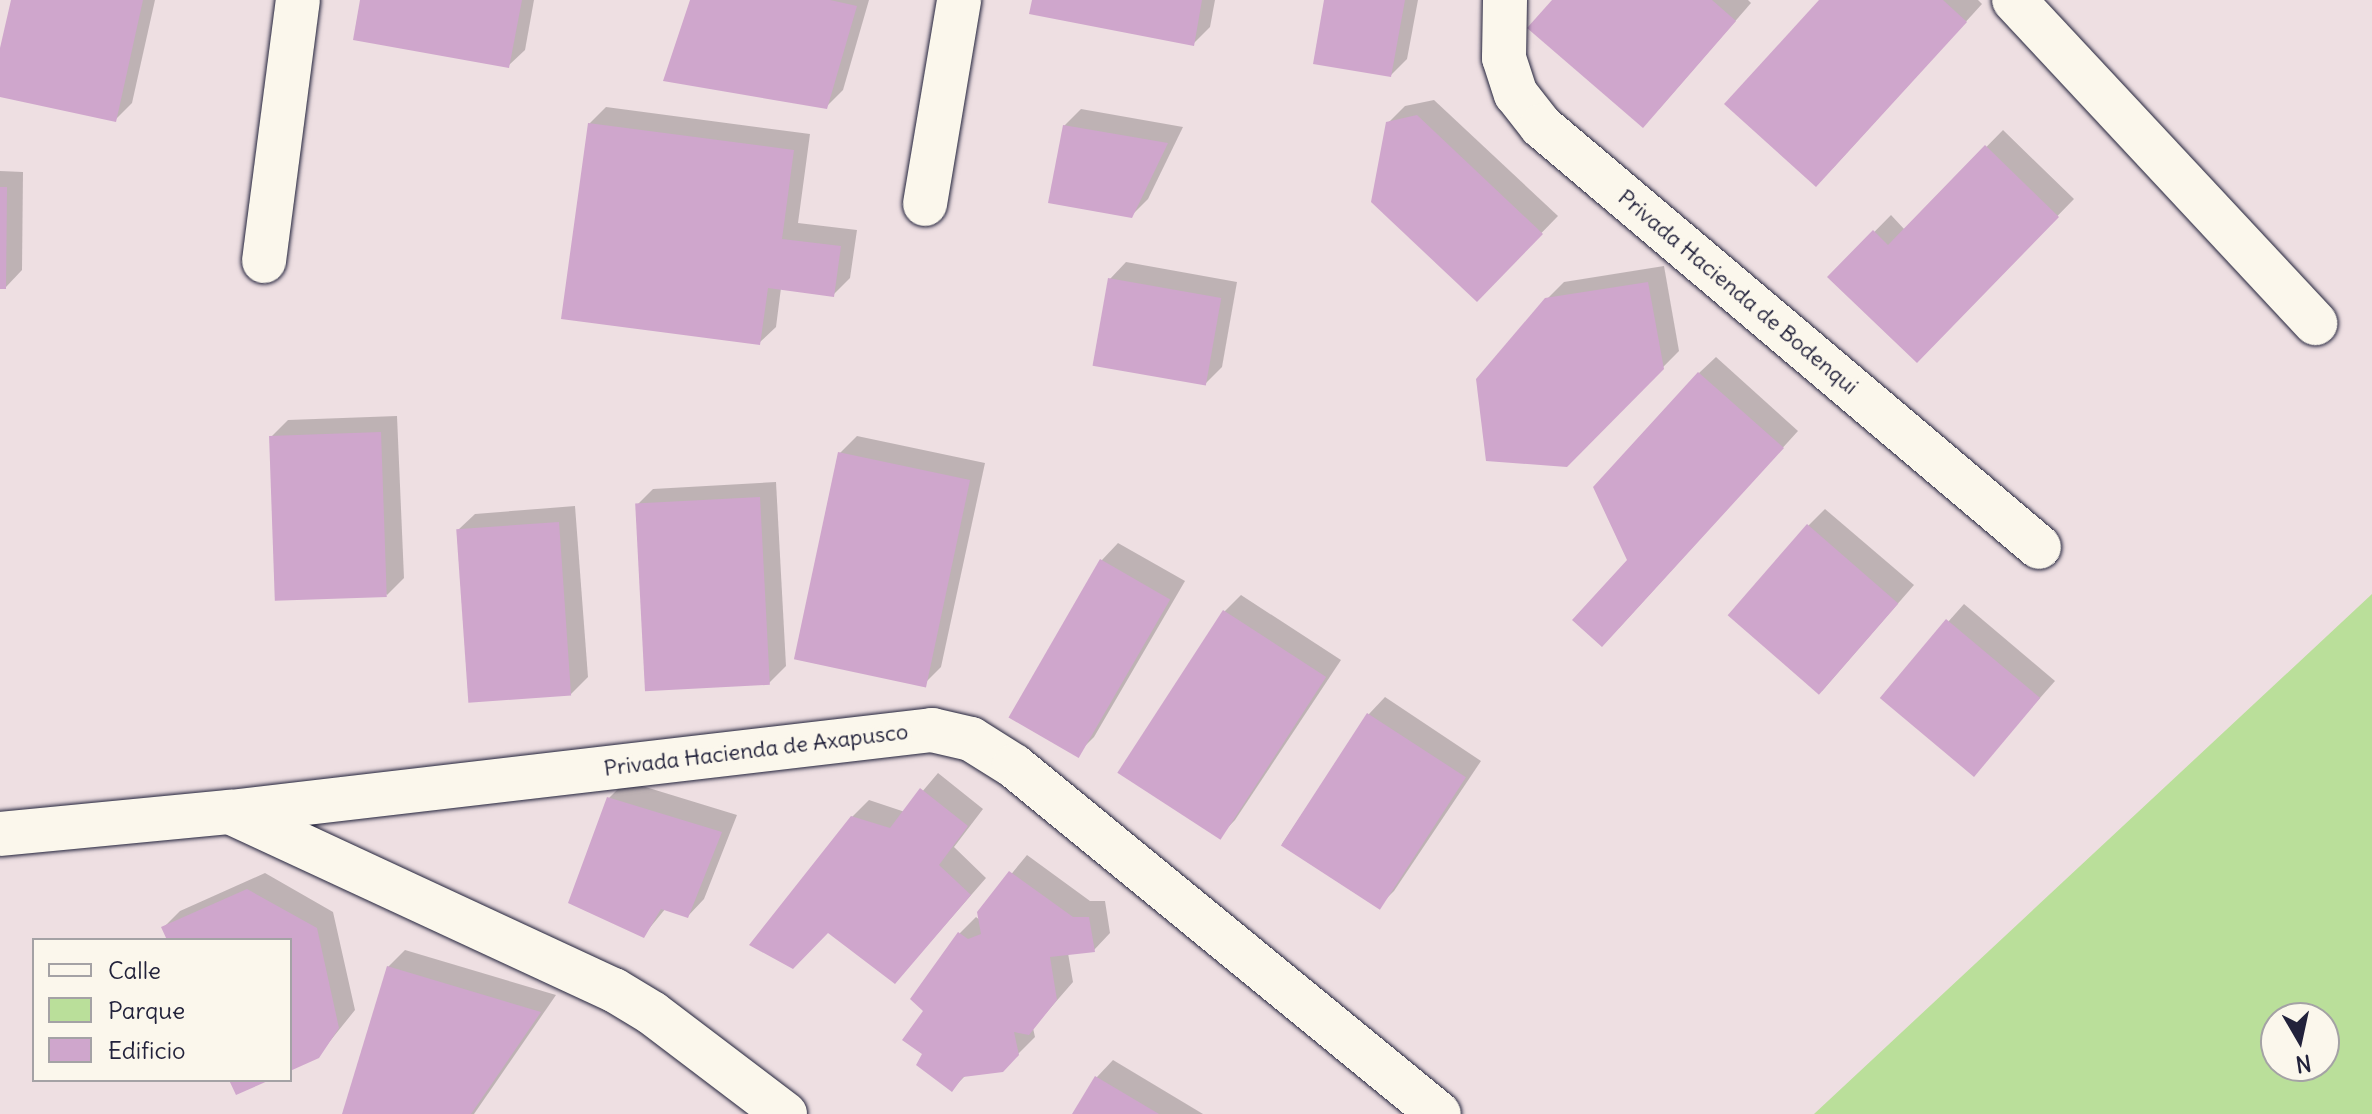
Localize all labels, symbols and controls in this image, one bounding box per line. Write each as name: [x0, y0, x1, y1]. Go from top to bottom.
street label: Privada Hacienda de Bodenqui: [1613, 184, 1863, 400]
street label: Privada Hacienda de Axapusco: [602, 718, 910, 782]
legend: [32, 938, 292, 1082]
text: Calle: [108, 955, 161, 985]
text: Parque: [108, 995, 185, 1025]
north arrow: [2260, 1002, 2340, 1082]
text: Edificio: [108, 1035, 186, 1065]
text: N: [2294, 1049, 2313, 1079]

